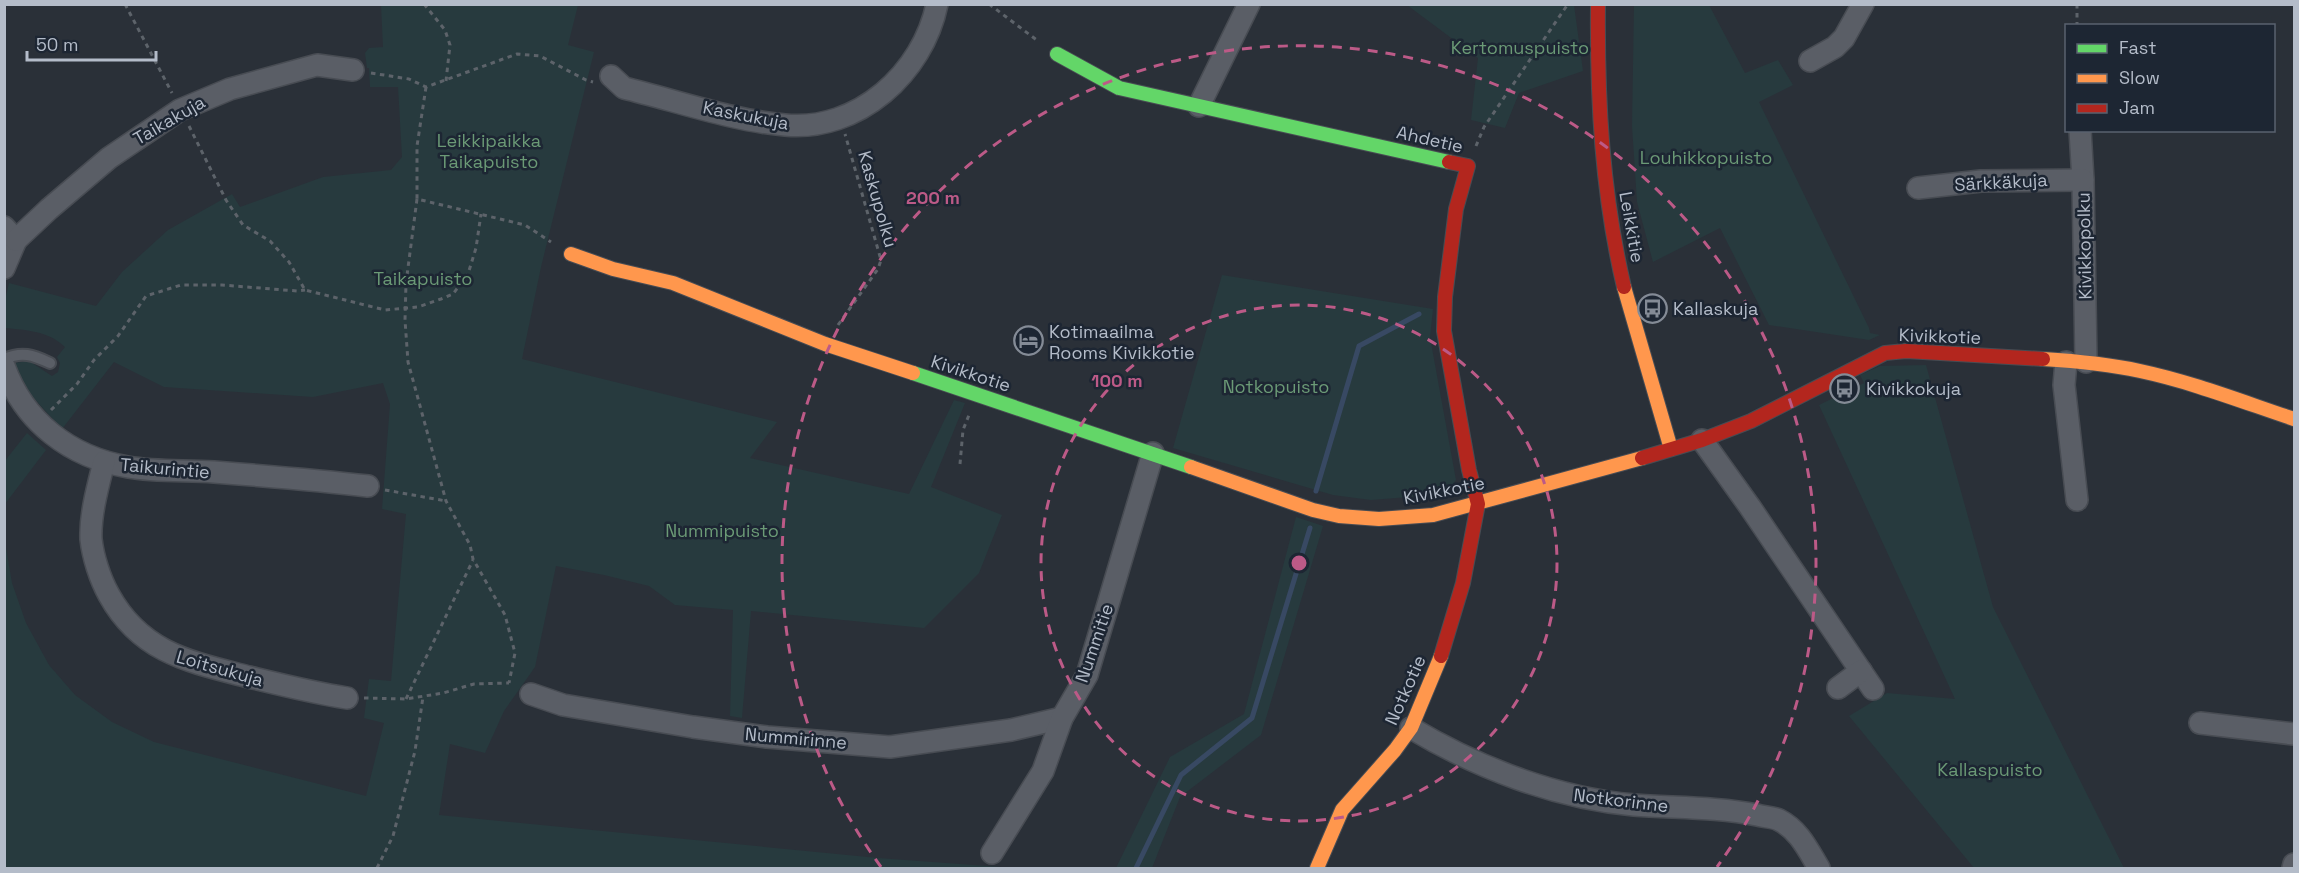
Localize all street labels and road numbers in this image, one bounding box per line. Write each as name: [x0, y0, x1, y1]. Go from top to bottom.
street label: Taikakuja: [129, 90, 209, 150]
street label: Kaskukuja: [701, 95, 791, 135]
street label: Ahdetie: [1394, 120, 1466, 158]
street label: Kaskupolku: [853, 148, 903, 250]
street label: Särkkäkuja: [1954, 168, 2048, 196]
street label: Leikkitie: [1614, 190, 1650, 264]
street label: Kivikkopolku: [2072, 192, 2096, 300]
street label: Kivikkotie: [1898, 323, 1982, 349]
street label: Kivikkotie: [928, 349, 1014, 397]
street label: Taikurintie: [119, 453, 211, 483]
street label: Kivikkotie: [1401, 471, 1487, 509]
street label: Nummitie: [1070, 601, 1118, 685]
street label: Loitsukuja: [174, 645, 266, 691]
street label: Notkotie: [1379, 651, 1431, 729]
street label: Nummirinne: [744, 722, 848, 754]
street label: Notkorinne: [1572, 783, 1670, 817]

